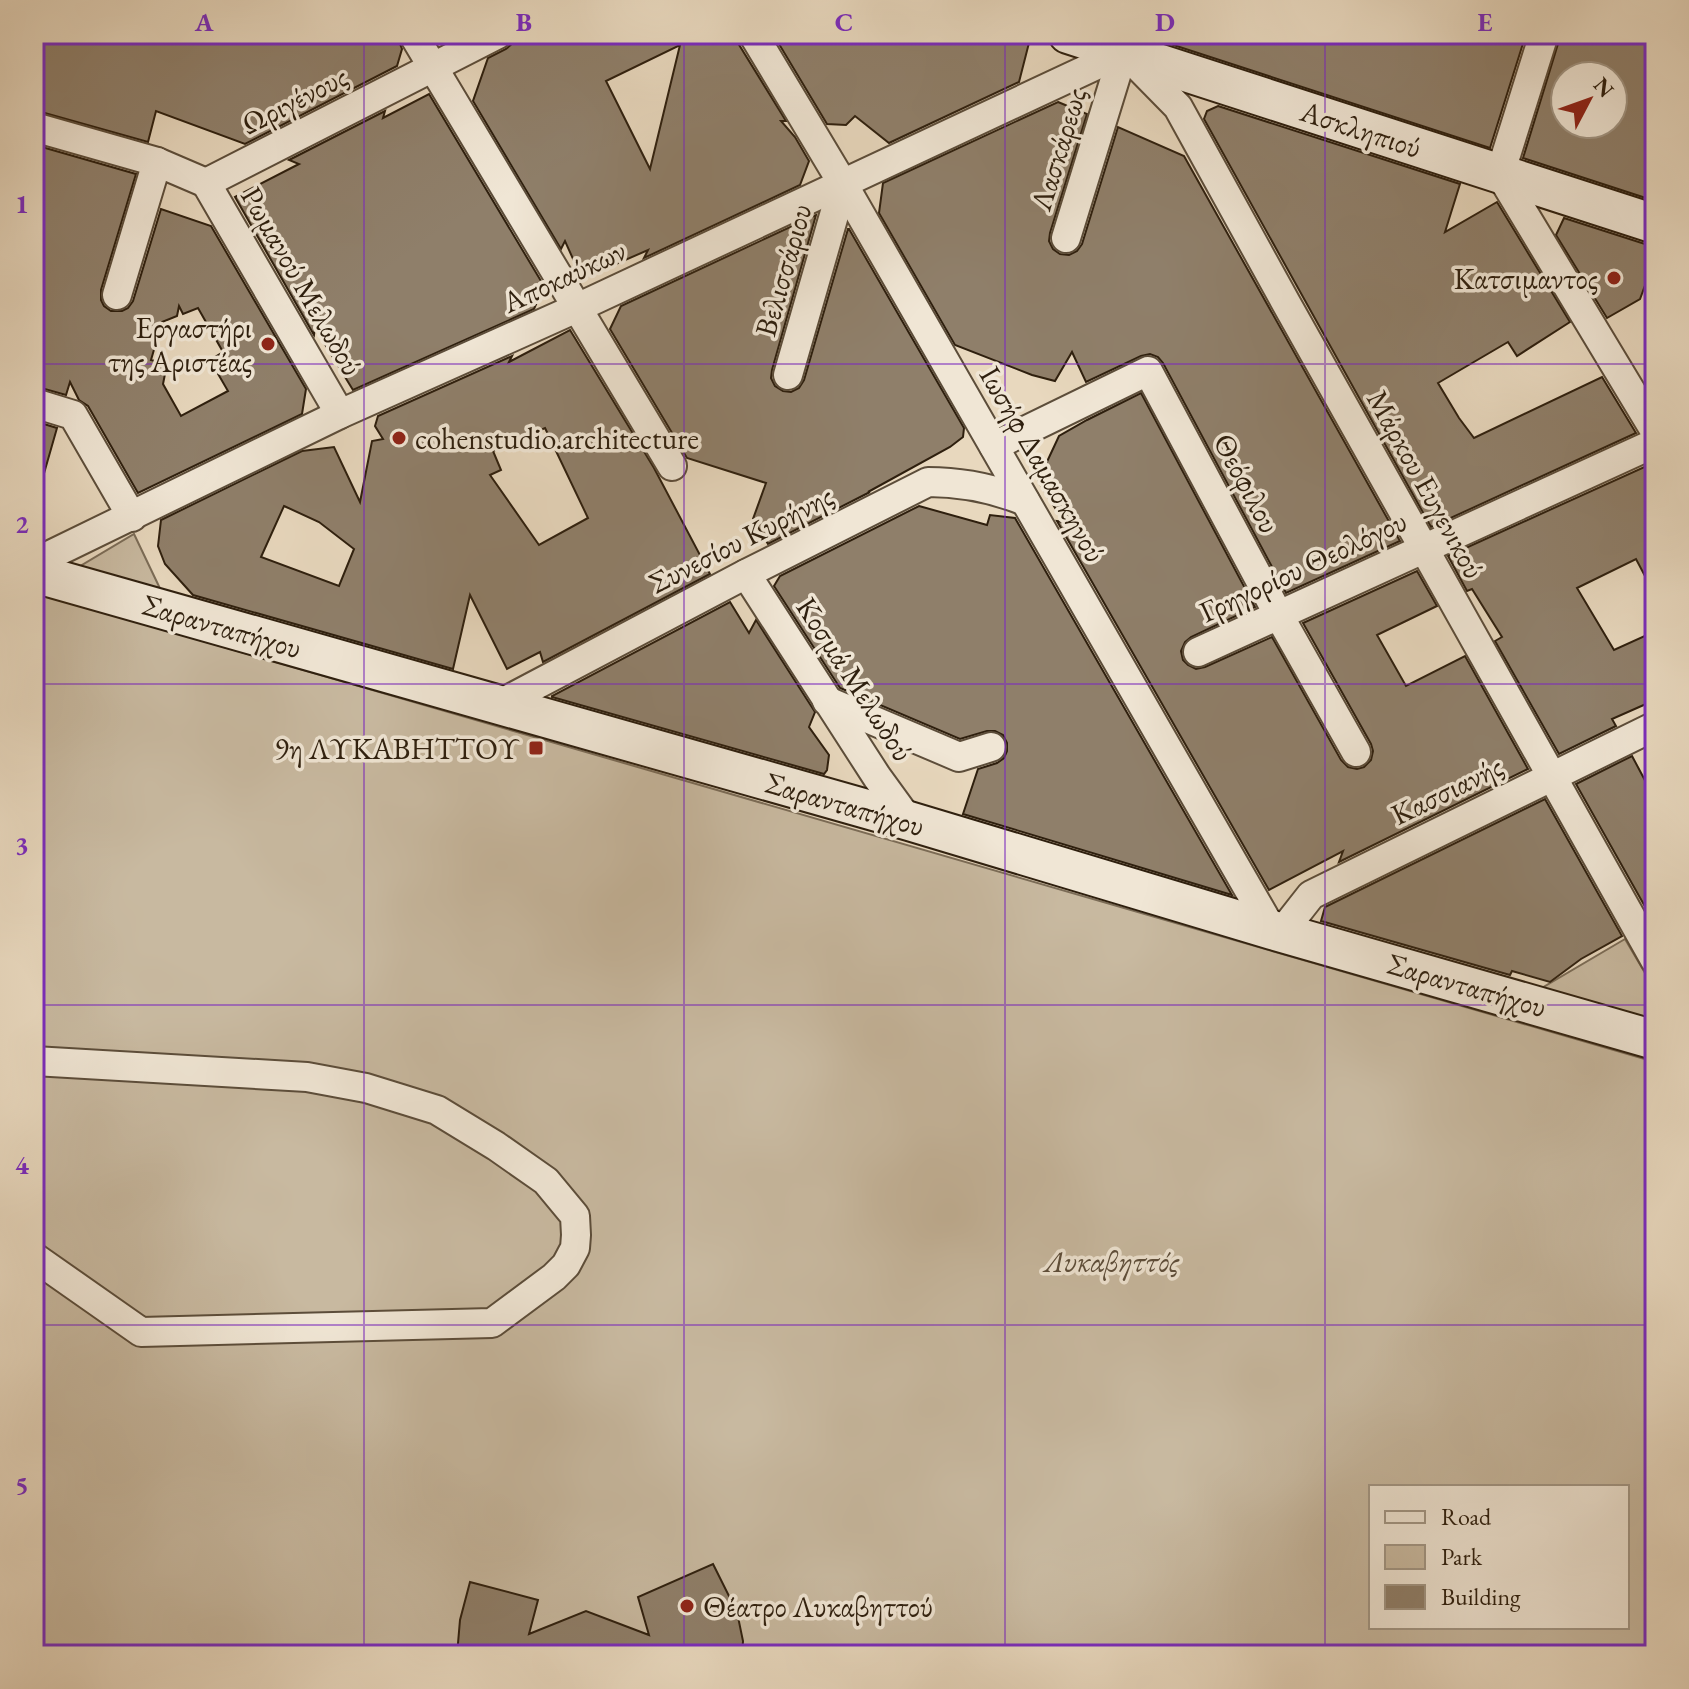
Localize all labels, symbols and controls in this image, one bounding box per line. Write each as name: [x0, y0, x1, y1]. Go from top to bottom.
text: A: [194, 5, 214, 39]
text: B: [516, 5, 532, 39]
text: C: [835, 5, 853, 39]
text: D: [1155, 5, 1175, 39]
text: E: [1478, 5, 1493, 39]
street label: Ωριγένους: [234, 56, 354, 144]
north arrow: [1549, 60, 1629, 140]
text: N: [1587, 71, 1621, 104]
street label: Λασκάρεως: [1021, 83, 1095, 216]
street label: Ασκληπιού: [1295, 91, 1426, 167]
street label: Ρωμανού Μελωδού: [232, 180, 372, 382]
text: 1: [15, 187, 29, 221]
street label: Βελισσάριου: [746, 199, 820, 341]
street label: Αποκαύκων: [495, 230, 632, 322]
place label: Κατσιμαντος: [1454, 259, 1598, 298]
marker: Κατσιμαντος: [1605, 269, 1623, 287]
place label: Εργαστήρι της Αριστέας: [108, 308, 252, 381]
marker: Εργαστήρι της Αριστέας: [259, 335, 277, 353]
street label: Ιωσήφ Δαμασκηνού: [971, 359, 1115, 569]
street label: Μάρκου Ευγενικού: [1358, 383, 1494, 585]
place label: cohenstudio.architecture: [415, 419, 699, 458]
street label: Θεόφιλου: [1205, 426, 1289, 540]
marker: cohenstudio.architecture: [390, 429, 408, 447]
street label: Συνεσίου Κυρήνης: [642, 476, 840, 602]
street label: Γρηγορίου Θεολόγου: [1193, 501, 1413, 631]
text: 2: [15, 507, 29, 541]
street label: Σαρανταπήχου: [138, 585, 306, 667]
street label: Κοσμά Μελωδού: [787, 590, 923, 768]
place label: 9η ΛΥΚΑΒΗΤΤΟΥ: [275, 729, 520, 768]
marker: 9η ΛΥΚΑΒΗΤΤΟΥ: [527, 739, 545, 757]
street label: Κασσιανής: [1385, 746, 1509, 834]
street label: Σαρανταπήχου: [761, 763, 929, 845]
text: 3: [15, 828, 29, 862]
street label: Σαρανταπήχου: [1383, 944, 1551, 1026]
text: 4: [15, 1148, 29, 1182]
park label: Λυκαβηττός: [1042, 1242, 1180, 1281]
text: 5: [15, 1468, 29, 1502]
legend: [1369, 1485, 1629, 1629]
text: Road: [1441, 1501, 1492, 1532]
text: Park: [1441, 1541, 1483, 1572]
text: Building: [1441, 1581, 1521, 1612]
place label: Θέατρο Λυκαβηττού: [703, 1587, 933, 1626]
marker: Θέατρο Λυκαβηττού: [678, 1597, 696, 1615]

